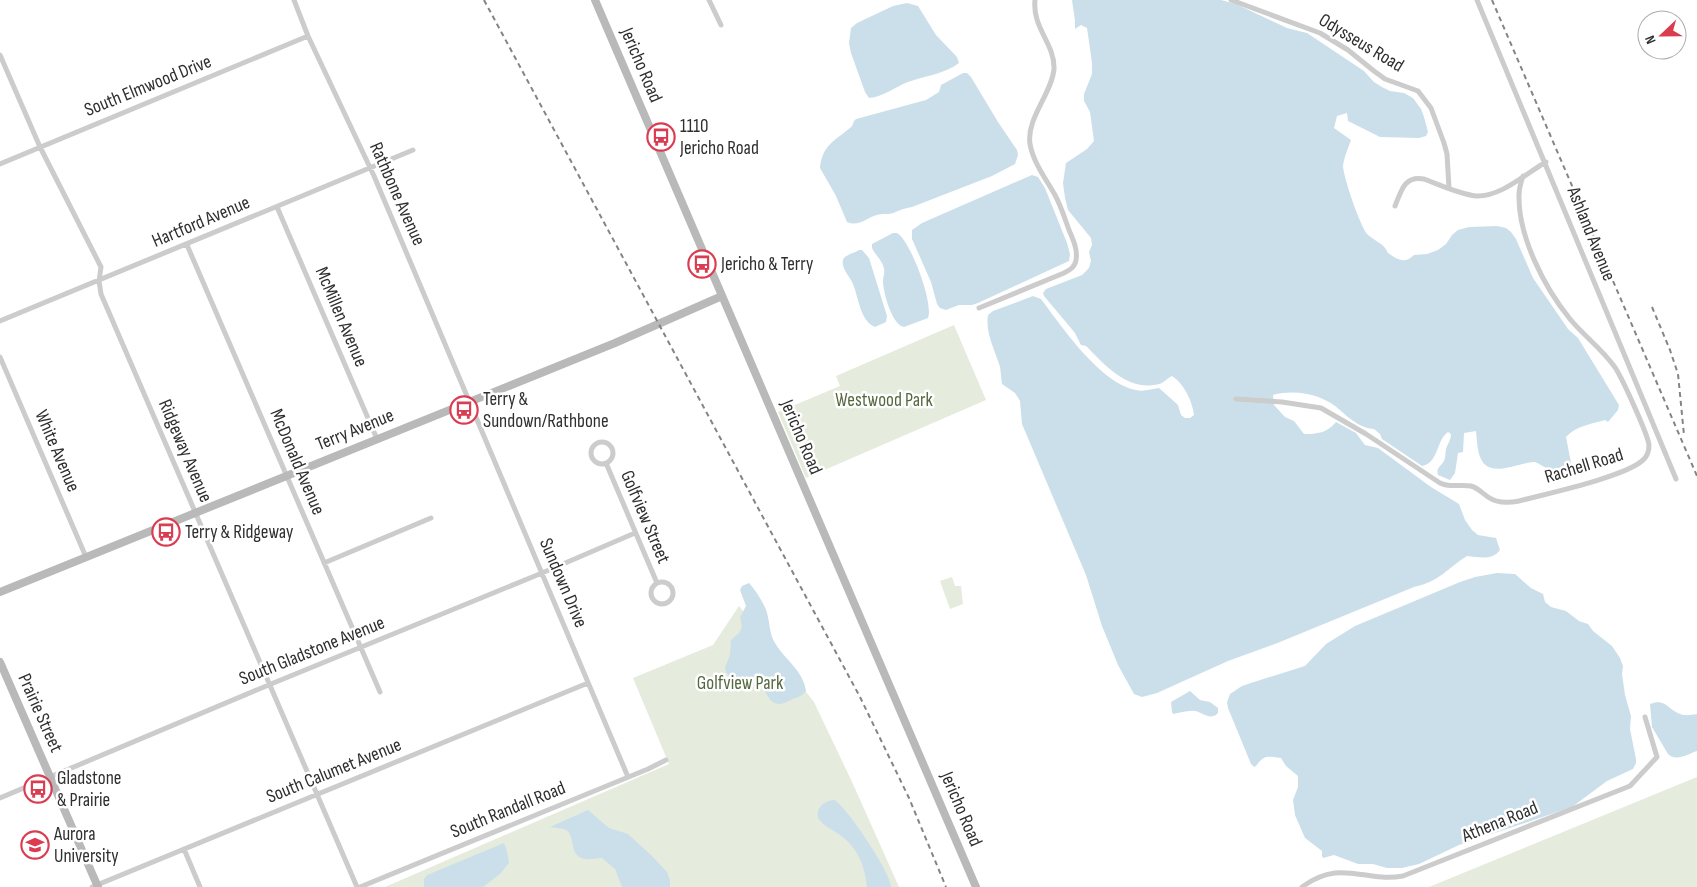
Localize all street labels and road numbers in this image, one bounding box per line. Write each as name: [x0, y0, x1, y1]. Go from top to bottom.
street label: Odysseus Road: [1314, 9, 1408, 77]
street label: Jericho Road: [615, 23, 667, 106]
street label: South Elmwood Drive: [81, 50, 215, 122]
street label: Rathbone Avenue: [364, 139, 430, 249]
street label: Ashland Avenue: [1561, 183, 1620, 284]
street label: Hartford Avenue: [149, 191, 253, 253]
street label: McMillen Avenue: [310, 264, 372, 370]
street label: Jericho Road: [775, 395, 827, 478]
street label: Ridgeway Avenue: [153, 396, 217, 506]
street label: Terry Avenue: [313, 404, 397, 456]
street label: McDonald Avenue: [264, 406, 330, 518]
street label: White Avenue: [29, 407, 85, 495]
street label: Rachell Road: [1542, 443, 1626, 489]
street label: Golfview Street: [615, 467, 675, 567]
street label: Sundown Drive: [534, 535, 592, 631]
street label: South Gladstone Avenue: [236, 611, 388, 691]
street label: Prairie Street: [12, 670, 68, 756]
street label: South Calumet Avenue: [263, 733, 405, 809]
street label: Jericho Road: [935, 767, 987, 850]
street label: South Randall Road: [447, 777, 569, 843]
street label: Athena Road: [1458, 796, 1541, 848]

